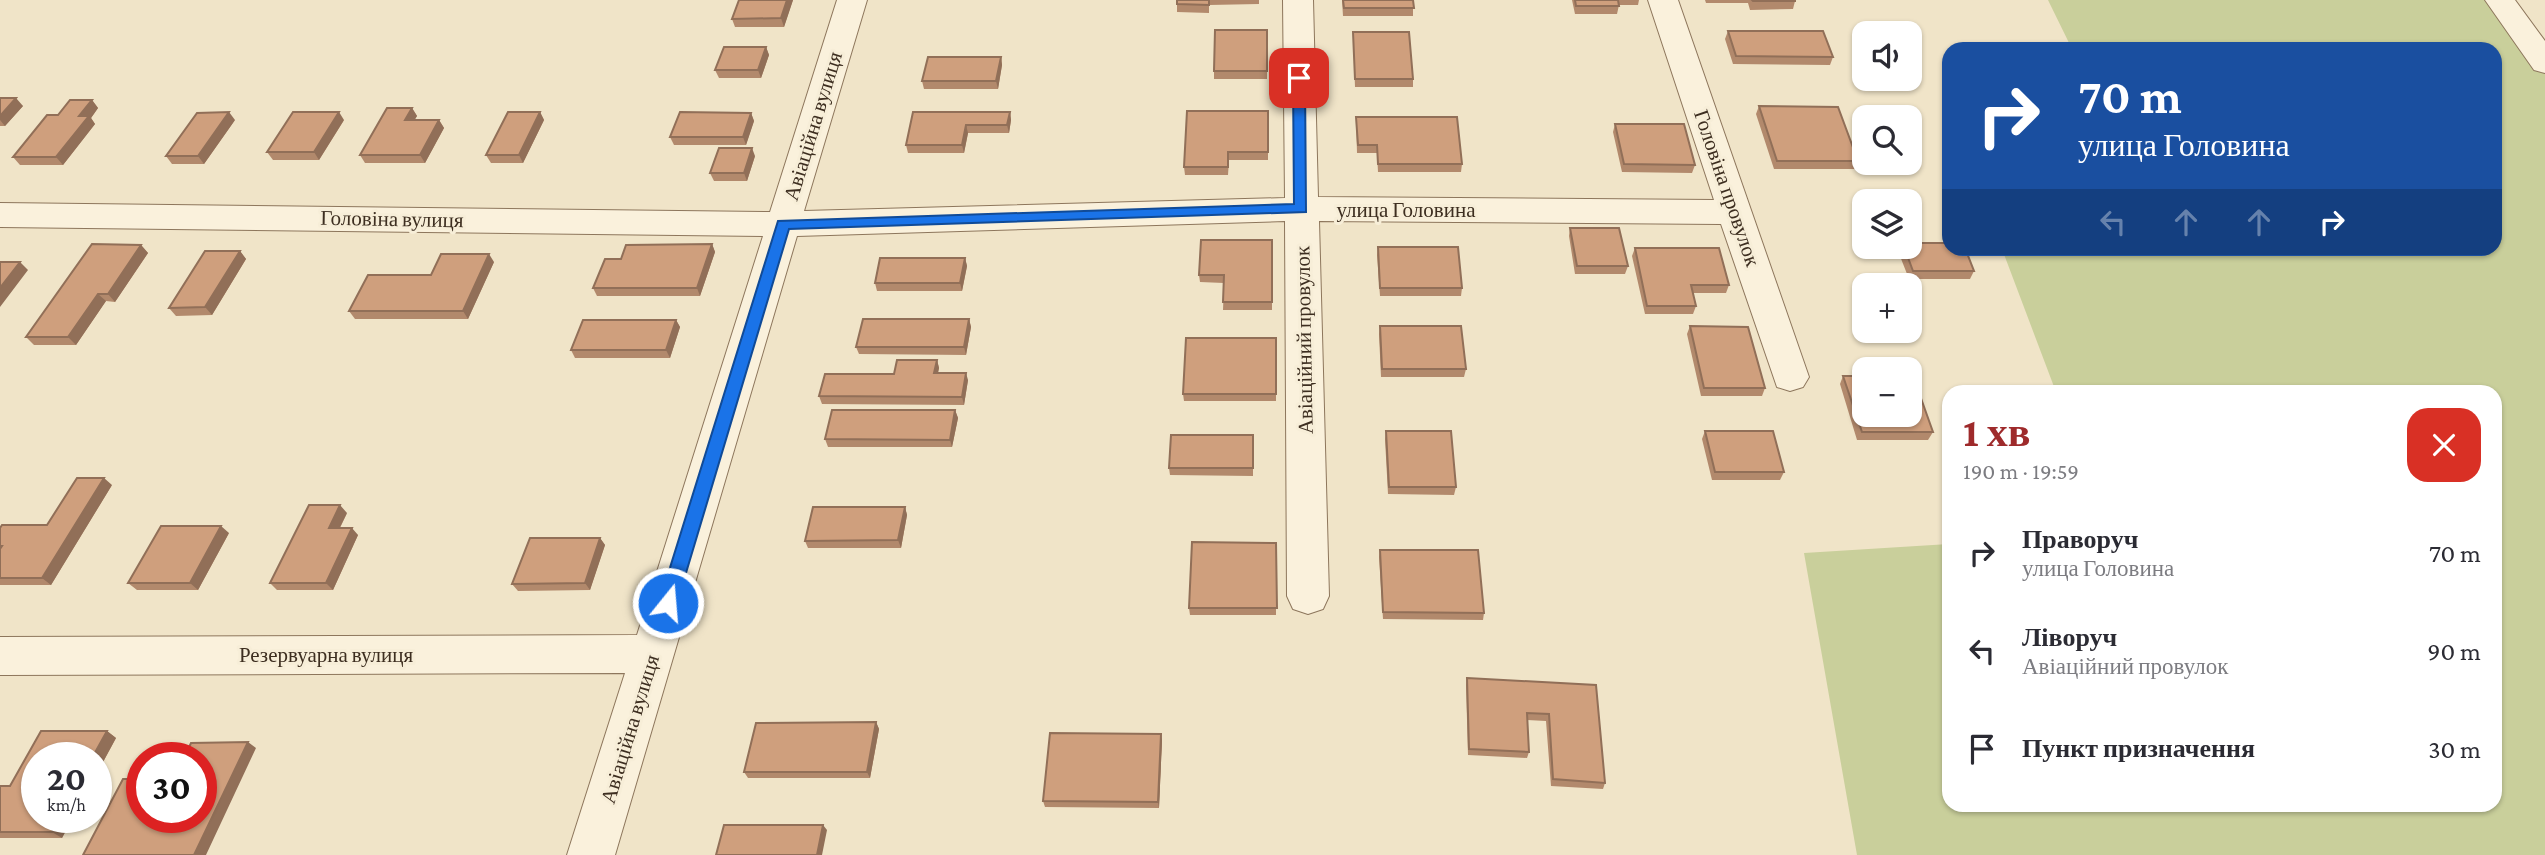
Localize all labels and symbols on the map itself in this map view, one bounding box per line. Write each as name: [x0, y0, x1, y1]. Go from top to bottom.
street label: Авіаційна вулиця: [779, 48, 847, 203]
pin: [1269, 48, 1329, 108]
street label: Головіна провулок: [1689, 107, 1765, 270]
street label: улица Головина: [1336, 198, 1476, 222]
street label: Головіна вулиця: [320, 206, 464, 232]
street label: Авіаційний провулок: [1290, 245, 1318, 434]
position arrow: [631, 566, 705, 640]
street label: Резервуарна вулиця: [239, 643, 413, 667]
street label: Авіаційна вулиця: [596, 651, 664, 806]
speed limit sign: 30: [126, 742, 217, 833]

